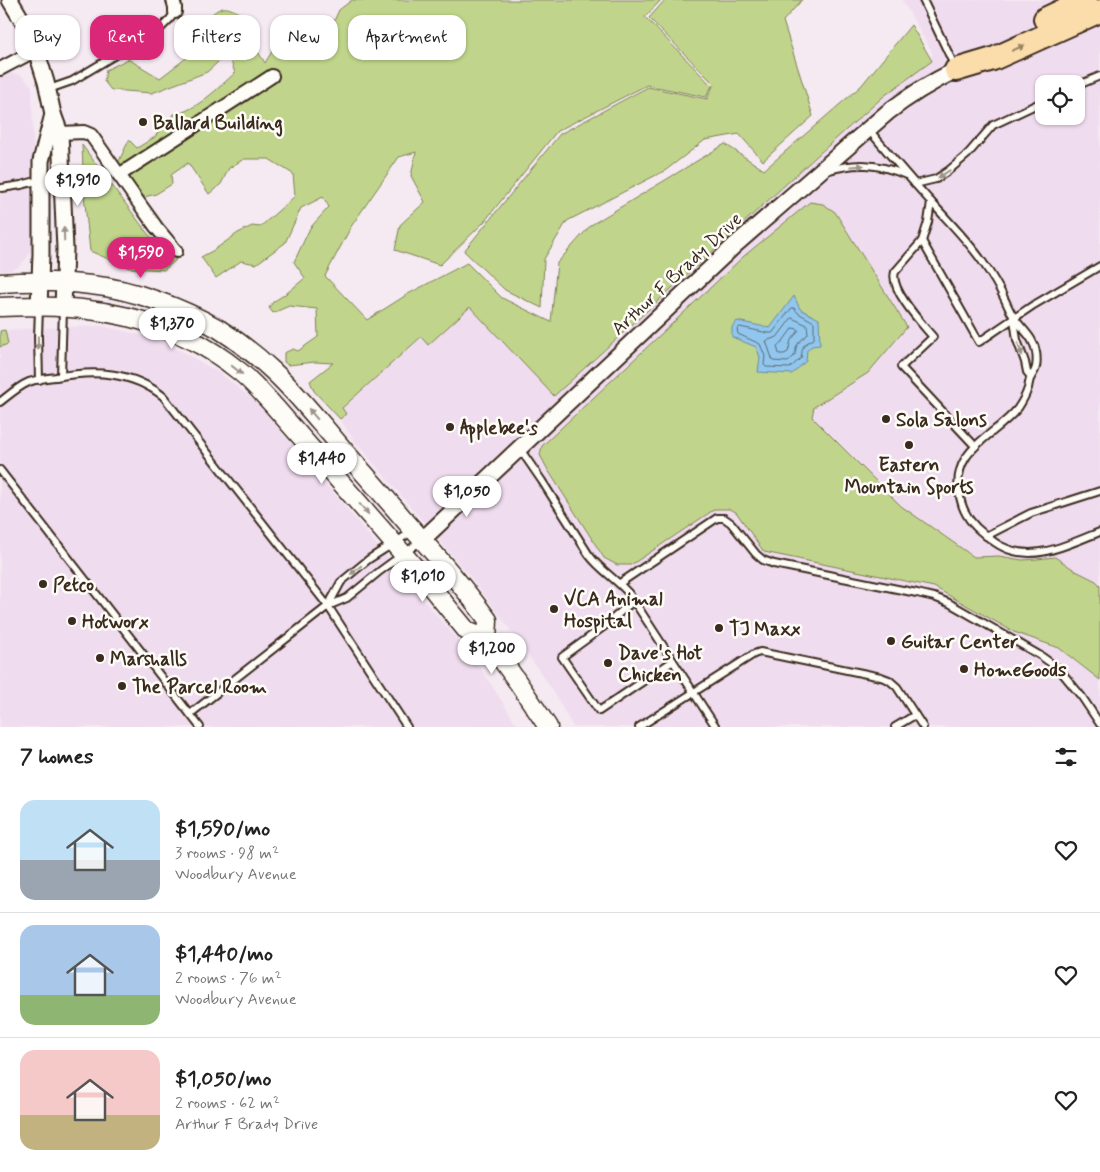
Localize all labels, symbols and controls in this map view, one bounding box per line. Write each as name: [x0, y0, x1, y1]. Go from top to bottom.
chip: Buy: [15, 15, 80, 60]
chip: Rent: [90, 15, 164, 60]
chip: Filters: [174, 15, 260, 60]
chip: New: [270, 15, 338, 60]
chip: Apartment: [348, 15, 466, 60]
one-way arrow: [1011, 43, 1025, 51]
map controls: [1035, 75, 1085, 125]
button: locate: [1035, 75, 1085, 125]
place label: Ballard Building: [153, 111, 283, 137]
marker: Ballard Building: [137, 116, 149, 128]
one-way arrow: [850, 161, 866, 169]
pin: $1,910: [37, 164, 119, 207]
one-way arrow: [937, 169, 950, 178]
text: $1,910: [56, 170, 100, 191]
street label: Arthur F Brady Drive: [606, 207, 748, 341]
one-way arrow: [60, 225, 68, 241]
pin: $1,590: [100, 236, 182, 279]
text: $1,590: [118, 242, 164, 263]
pin: $1,370: [131, 308, 213, 350]
text: $1,370: [150, 313, 194, 334]
one-way arrow: [34, 336, 42, 352]
one-way arrow: [1017, 341, 1024, 356]
one-way arrow: [231, 365, 244, 376]
one-way arrow: [308, 408, 319, 421]
place label: Sola Salons: [896, 408, 987, 433]
marker: Sola Salons: [880, 413, 892, 425]
place label: Applebee's: [460, 416, 538, 443]
marker: Applebee's: [444, 421, 456, 433]
marker: Eastern Mountain Sports: [903, 439, 915, 451]
pin: $1,440: [281, 442, 363, 485]
text: $1,440: [298, 448, 346, 469]
place label: Eastern Mountain Sports: [844, 453, 974, 500]
pin: $1,050: [426, 476, 508, 518]
text: $1,050: [443, 481, 491, 502]
one-way arrow: [358, 502, 369, 515]
pin: $1,010: [382, 560, 464, 603]
one-way arrow: [350, 564, 363, 575]
text: $1,010: [401, 566, 445, 587]
place label: Petco: [53, 573, 94, 598]
marker: Petco: [37, 578, 49, 590]
place label: VCA Animal Hospital: [564, 587, 663, 634]
marker: VCA Animal Hospital: [548, 603, 560, 615]
place label: Hotworx: [82, 610, 149, 635]
marker: Hotworx: [66, 615, 78, 627]
place label: TJ Maxx: [729, 617, 801, 642]
marker: TJ Maxx: [713, 622, 725, 634]
place label: Guitar Center: [901, 630, 1018, 655]
pin: $1,200: [451, 632, 533, 675]
marker: Guitar Center: [885, 635, 897, 647]
text: $1,200: [468, 638, 516, 659]
place label: Dave's Hot Chicken: [618, 641, 703, 688]
place label: Marshalls: [110, 647, 187, 672]
marker: Marshalls: [94, 652, 106, 664]
marker: Dave's Hot Chicken: [602, 657, 614, 669]
place label: HomeGoods: [974, 658, 1067, 683]
marker: HomeGoods: [958, 663, 970, 675]
place label: The Parcel Room: [132, 675, 267, 700]
marker: The Parcel Room: [116, 680, 128, 692]
text: 7 homes: [20, 743, 93, 771]
icon: filters: [1052, 743, 1080, 771]
text: $1,590/mo: [175, 815, 270, 843]
icon: home: [60, 820, 120, 880]
icon: heart: [1052, 836, 1080, 864]
text: 3 rooms · 98 m²: [175, 843, 279, 864]
text: Woodbury Avenue: [175, 864, 297, 885]
text: $1,440/mo: [175, 940, 273, 968]
icon: home: [60, 945, 120, 1005]
icon: heart: [1052, 961, 1080, 989]
text: 2 rooms · 76 m²: [175, 968, 282, 989]
text: Woodbury Avenue: [175, 989, 297, 1010]
text: $1,050/mo: [175, 1065, 272, 1093]
icon: home: [60, 1070, 120, 1130]
icon: heart: [1052, 1086, 1080, 1114]
text: 2 rooms · 62 m²: [175, 1093, 280, 1114]
text: Arthur F Brady Drive: [175, 1114, 318, 1135]

